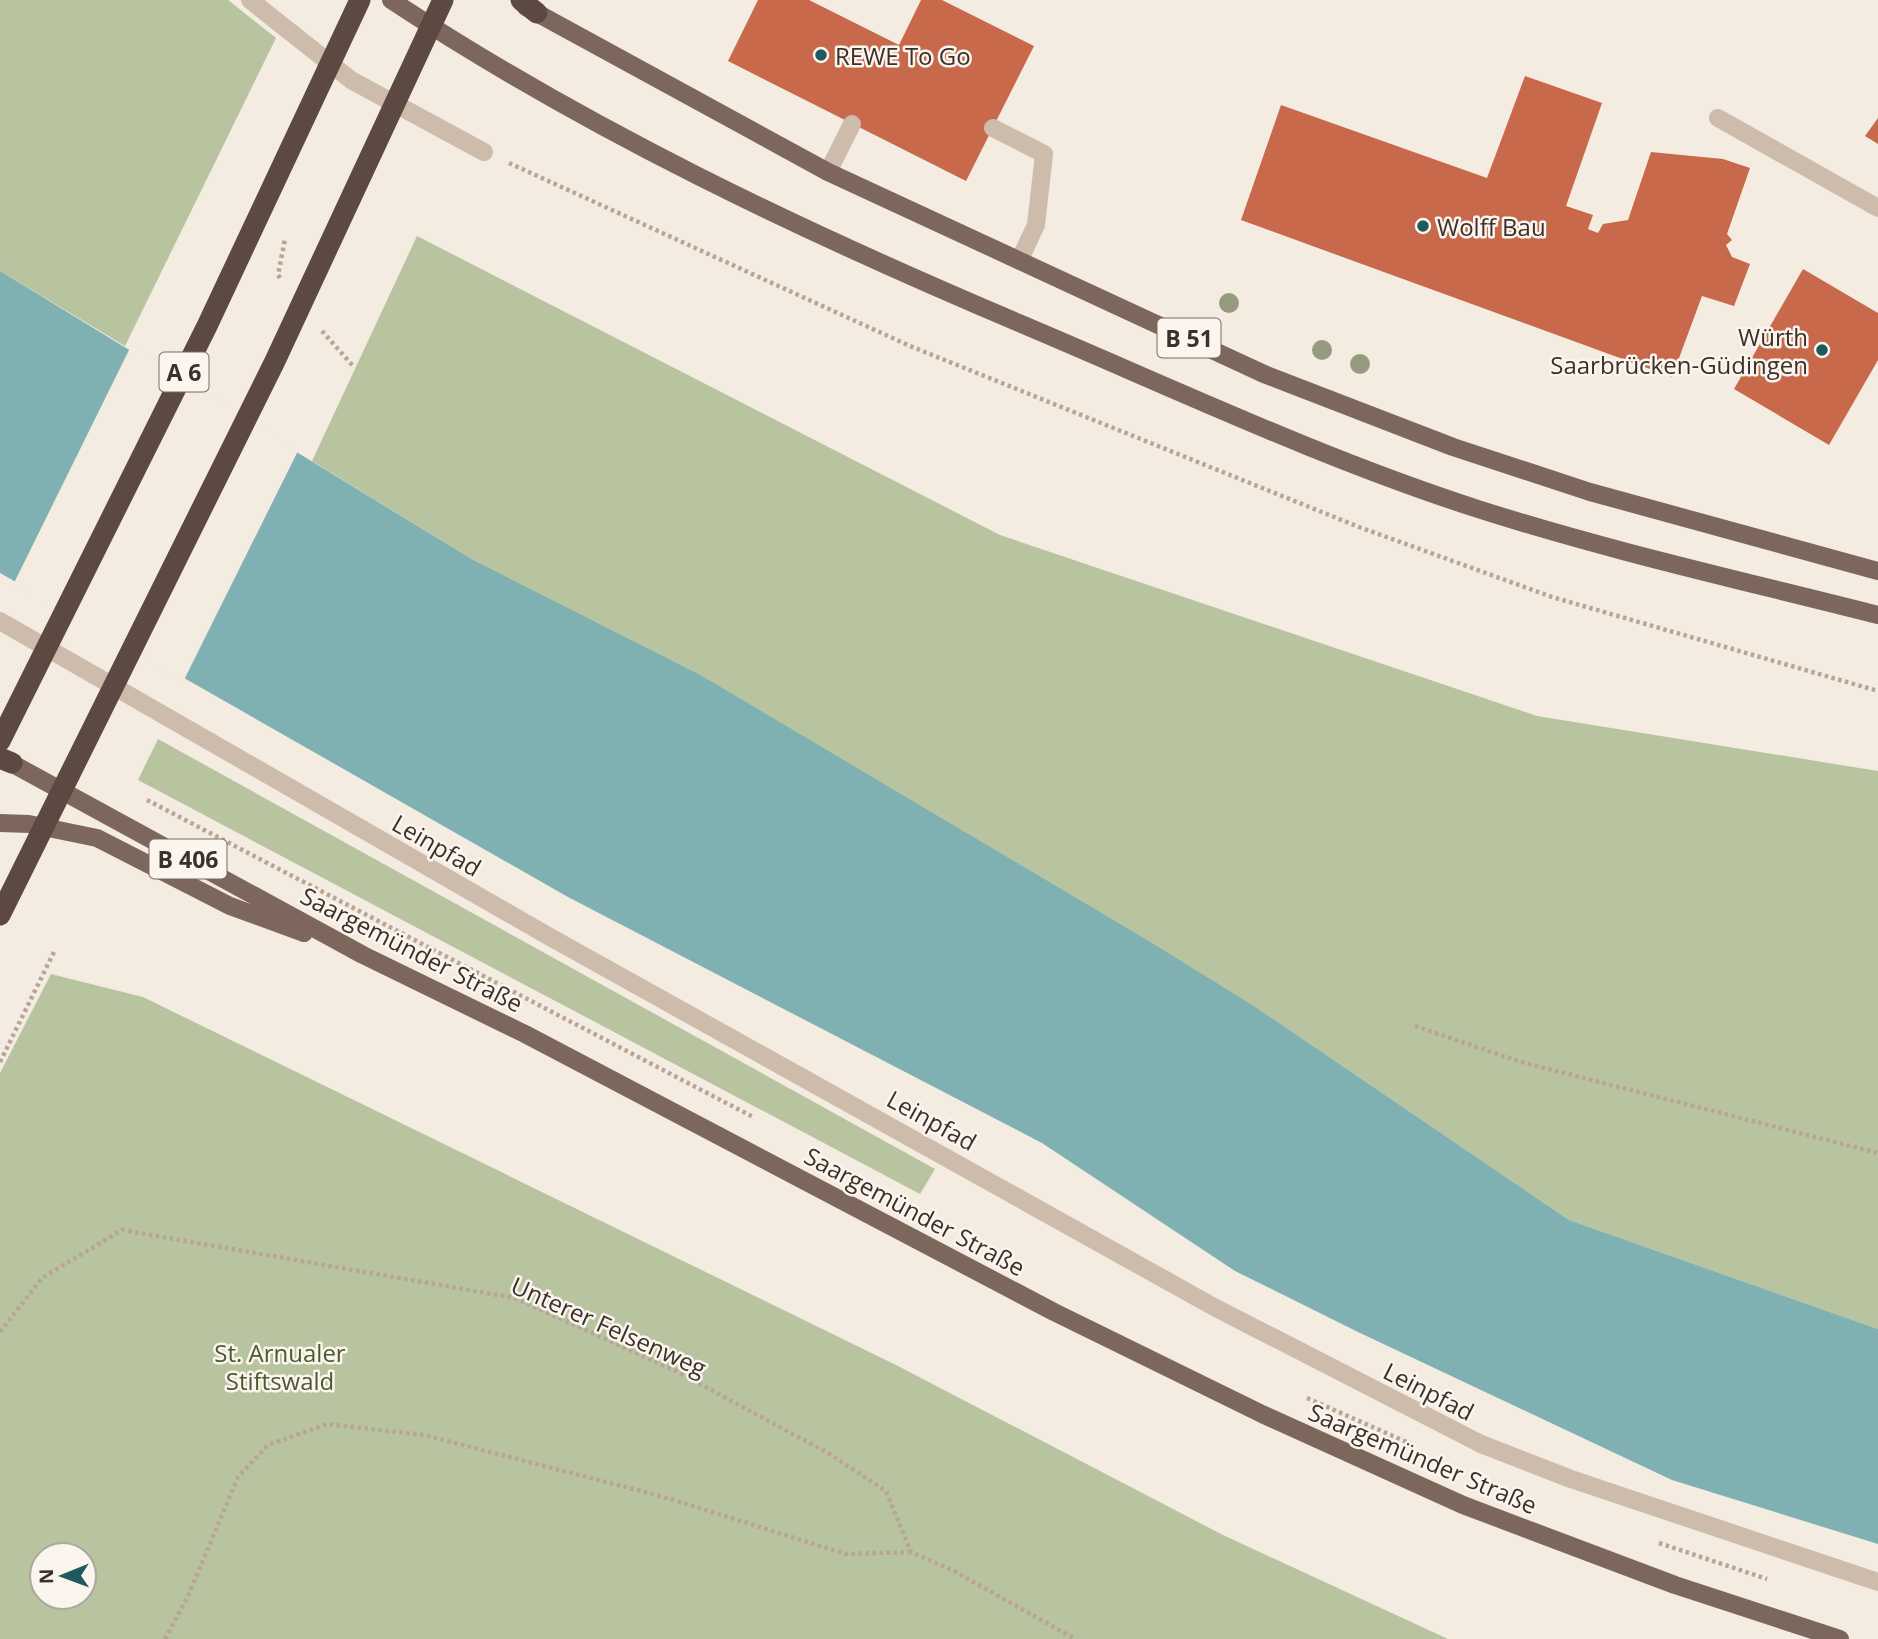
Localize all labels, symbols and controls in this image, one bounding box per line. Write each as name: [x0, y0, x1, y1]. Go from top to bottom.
place label: REWE To Go: [835, 39, 971, 72]
marker: REWE To Go: [813, 47, 829, 63]
place label: Wolff Bau: [1437, 210, 1546, 243]
marker: Wolff Bau: [1415, 218, 1431, 234]
road number: B 51: [1158, 318, 1220, 358]
place label: Würth Saarbrücken-Güdingen: [1550, 320, 1808, 381]
marker: Würth Saarbrücken-Güdingen: [1814, 342, 1830, 358]
road number: A 6: [160, 352, 208, 392]
street label: Leinpfad: [387, 806, 487, 884]
road number: B 406: [150, 839, 227, 878]
street label: Saargemünder Straße: [295, 879, 529, 1019]
street label: Leinpfad: [881, 1082, 983, 1158]
street label: Saargemünder Straße: [799, 1139, 1031, 1283]
street label: Unterer Felsenweg: [506, 1268, 712, 1384]
park label: St. Arnualer Stiftswald: [214, 1336, 346, 1397]
street label: Leinpfad: [1378, 1354, 1480, 1428]
street label: Saargemünder Straße: [1304, 1395, 1542, 1521]
north arrow: [28, 1541, 98, 1611]
text: N: [33, 1568, 59, 1584]

